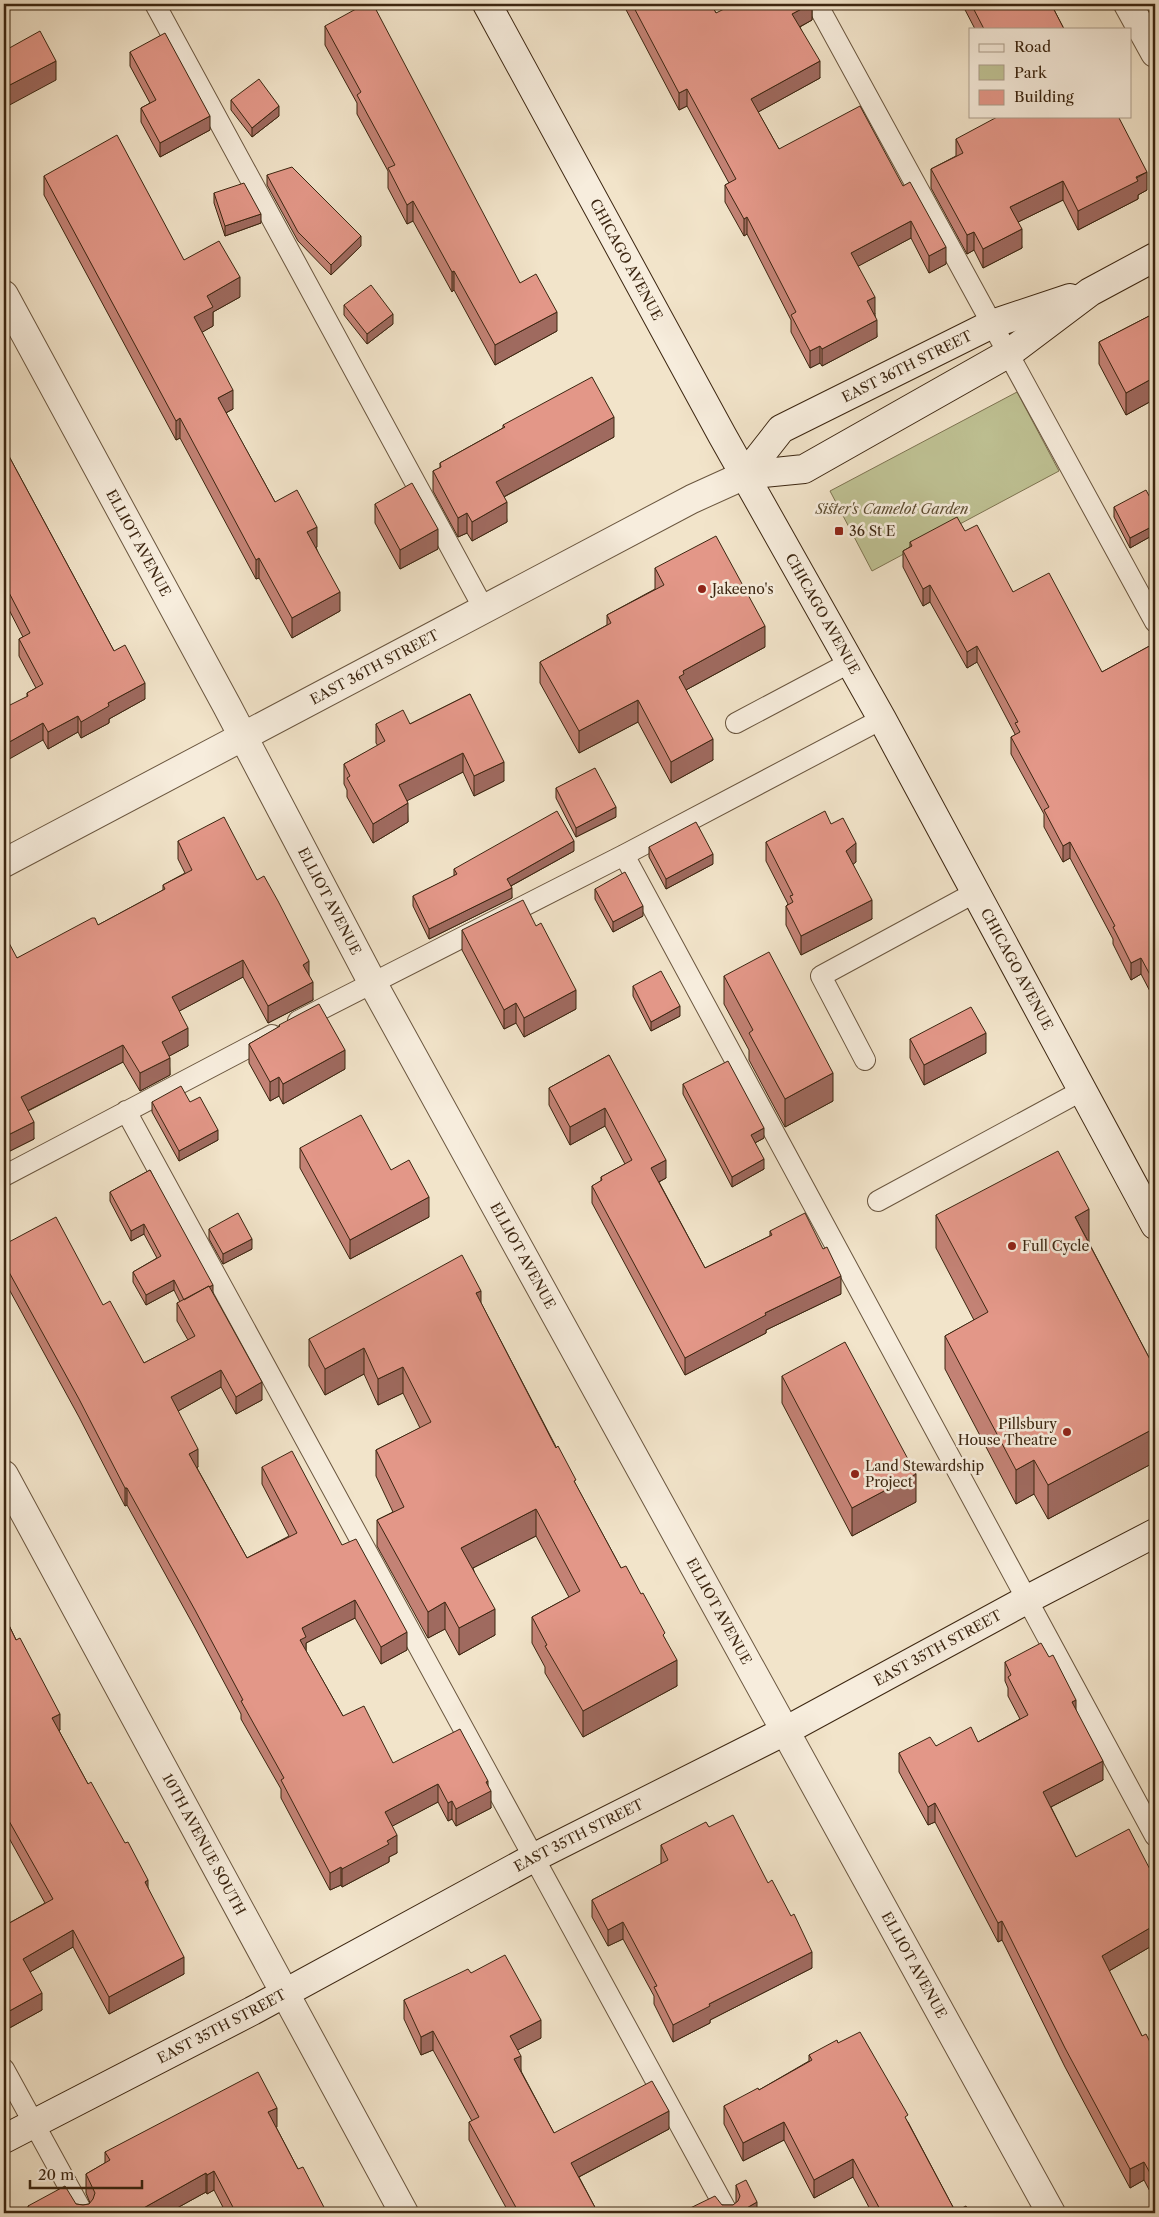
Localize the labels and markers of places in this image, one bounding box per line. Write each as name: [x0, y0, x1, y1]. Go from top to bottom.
place label: 36 St E: [849, 522, 895, 540]
marker: 36 St E: [833, 525, 845, 537]
place label: Jakeeno's: [710, 580, 774, 598]
marker: Jakeeno's: [696, 583, 708, 595]
place label: Full Cycle: [1022, 1237, 1089, 1255]
marker: Full Cycle: [1006, 1240, 1018, 1252]
place label: Pillsbury House Theatre: [958, 1415, 1057, 1449]
marker: Pillsbury House Theatre: [1061, 1426, 1073, 1438]
place label: Land Stewardship Project: [865, 1457, 984, 1491]
marker: Land Stewardship Project: [849, 1468, 861, 1480]

